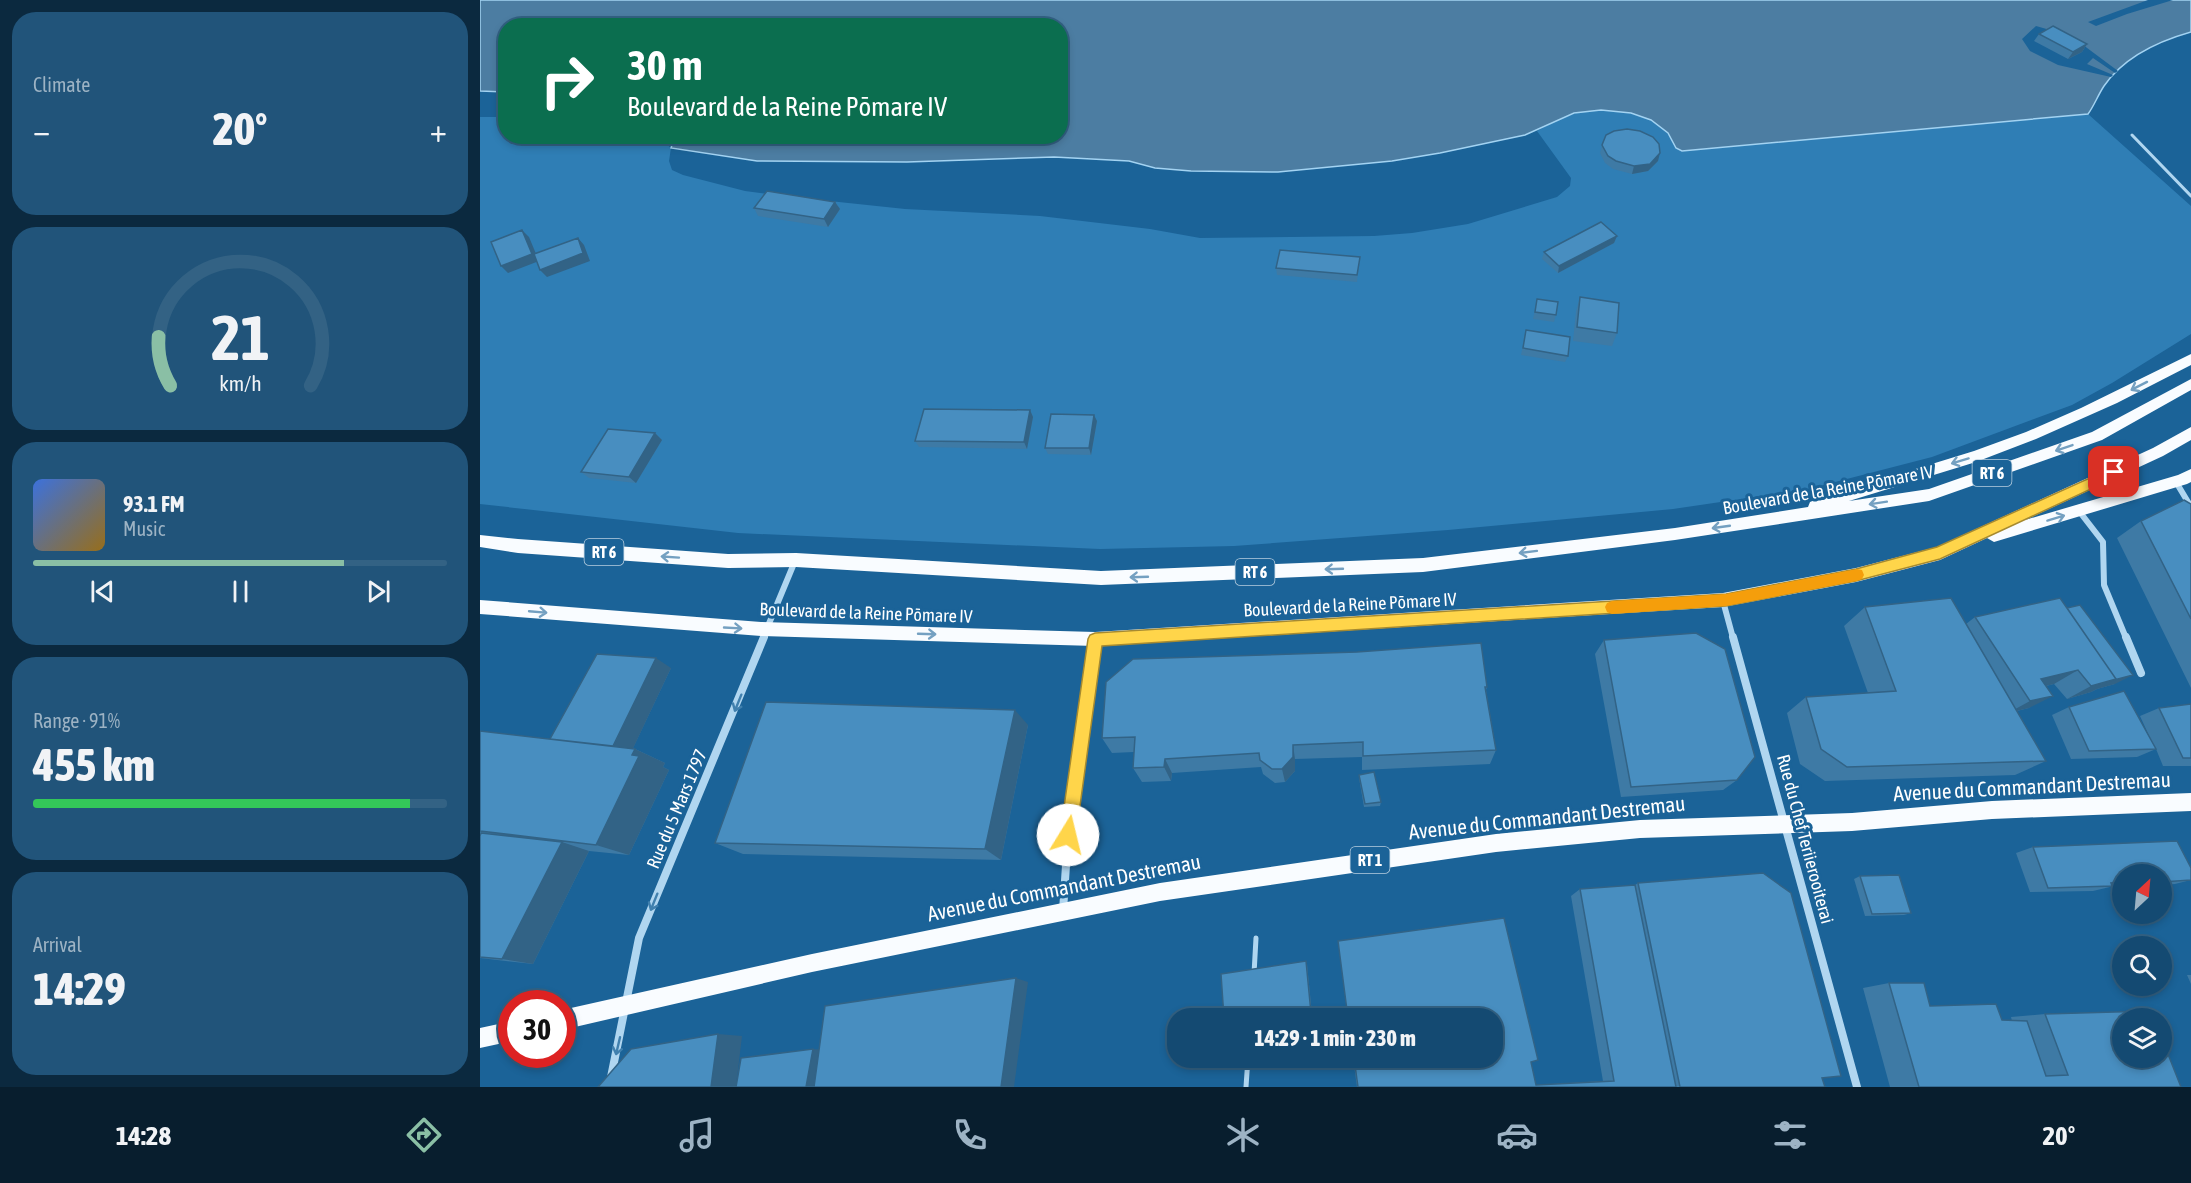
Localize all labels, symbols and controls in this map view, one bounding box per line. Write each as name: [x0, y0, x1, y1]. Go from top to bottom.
text: 30 m: [627, 41, 702, 89]
icon: right: [528, 42, 606, 120]
text: Climate: [33, 73, 90, 96]
text: Boulevard de la Reine Pōmare IV: [627, 91, 947, 122]
text: 20°: [213, 103, 267, 155]
text: −: [33, 111, 50, 149]
text: +: [430, 111, 447, 149]
text: 21: [211, 302, 269, 373]
text: km/h: [219, 371, 261, 396]
one-way arrow: [2131, 380, 2149, 392]
one-way arrow: [2055, 443, 2074, 454]
pin: [2088, 446, 2139, 497]
icon: arrive: [2097, 455, 2130, 488]
one-way arrow: [1951, 456, 1970, 467]
road number: RT 6: [1972, 460, 2012, 486]
street label: Boulevard de la Reine Pōmare IV: [1721, 461, 1935, 518]
text: 93.1 FM: [123, 491, 185, 517]
one-way arrow: [1868, 498, 1888, 509]
one-way arrow: [2046, 512, 2065, 523]
text: Music: [123, 517, 165, 540]
one-way arrow: [1712, 522, 1732, 533]
road number: RT 6: [584, 539, 624, 565]
one-way arrow: [1518, 547, 1538, 558]
one-way arrow: [660, 551, 680, 562]
road number: RT 6: [1236, 559, 1274, 585]
one-way arrow: [1324, 563, 1344, 574]
one-way arrow: [1129, 571, 1149, 582]
icon: previous: [86, 575, 119, 608]
icon: pause: [224, 575, 257, 608]
icon: next: [362, 575, 395, 608]
street label: Boulevard de la Reine Pōmare IV: [1243, 588, 1457, 621]
street label: Boulevard de la Reine Pōmare IV: [759, 598, 973, 627]
one-way arrow: [528, 607, 548, 618]
one-way arrow: [722, 622, 742, 633]
one-way arrow: [917, 628, 937, 640]
one-way arrow: [732, 693, 743, 712]
text: Range · 91%: [33, 709, 120, 732]
text: 455 km: [33, 739, 155, 791]
street label: Rue du 5 Mars 1797: [642, 746, 711, 872]
street label: Rue du Chef Teriierooiterai: [1773, 752, 1838, 926]
street label: Avenue du Commandant Destremau: [1893, 767, 2171, 805]
street label: Avenue du Commandant Destremau: [1407, 791, 1686, 843]
position arrow: [1036, 803, 1100, 867]
road number: RT 1: [1350, 847, 1390, 873]
street label: Avenue du Commandant Destremau: [925, 849, 1202, 925]
north arrow: [2112, 864, 2172, 924]
map controls: [2112, 864, 2172, 1068]
one-way arrow: [648, 892, 659, 911]
text: Arrival: [33, 933, 82, 956]
button: search: [2112, 936, 2172, 996]
text: 14:29: [33, 963, 126, 1015]
speed limit sign: 30: [498, 990, 576, 1068]
button: layers: [2112, 1008, 2172, 1068]
text: 14:29 · 1 min · 230 m: [1254, 1025, 1416, 1051]
one-way arrow: [612, 1036, 623, 1055]
icon: directions: [403, 1114, 445, 1156]
icon: music: [676, 1114, 718, 1156]
icon: phone: [949, 1114, 991, 1156]
icon: climate: [1222, 1114, 1264, 1156]
icon: car: [1496, 1114, 1538, 1156]
icon: filters: [1769, 1114, 1811, 1156]
text: 14:28: [116, 1120, 171, 1151]
text: 20°: [2042, 1120, 2075, 1151]

